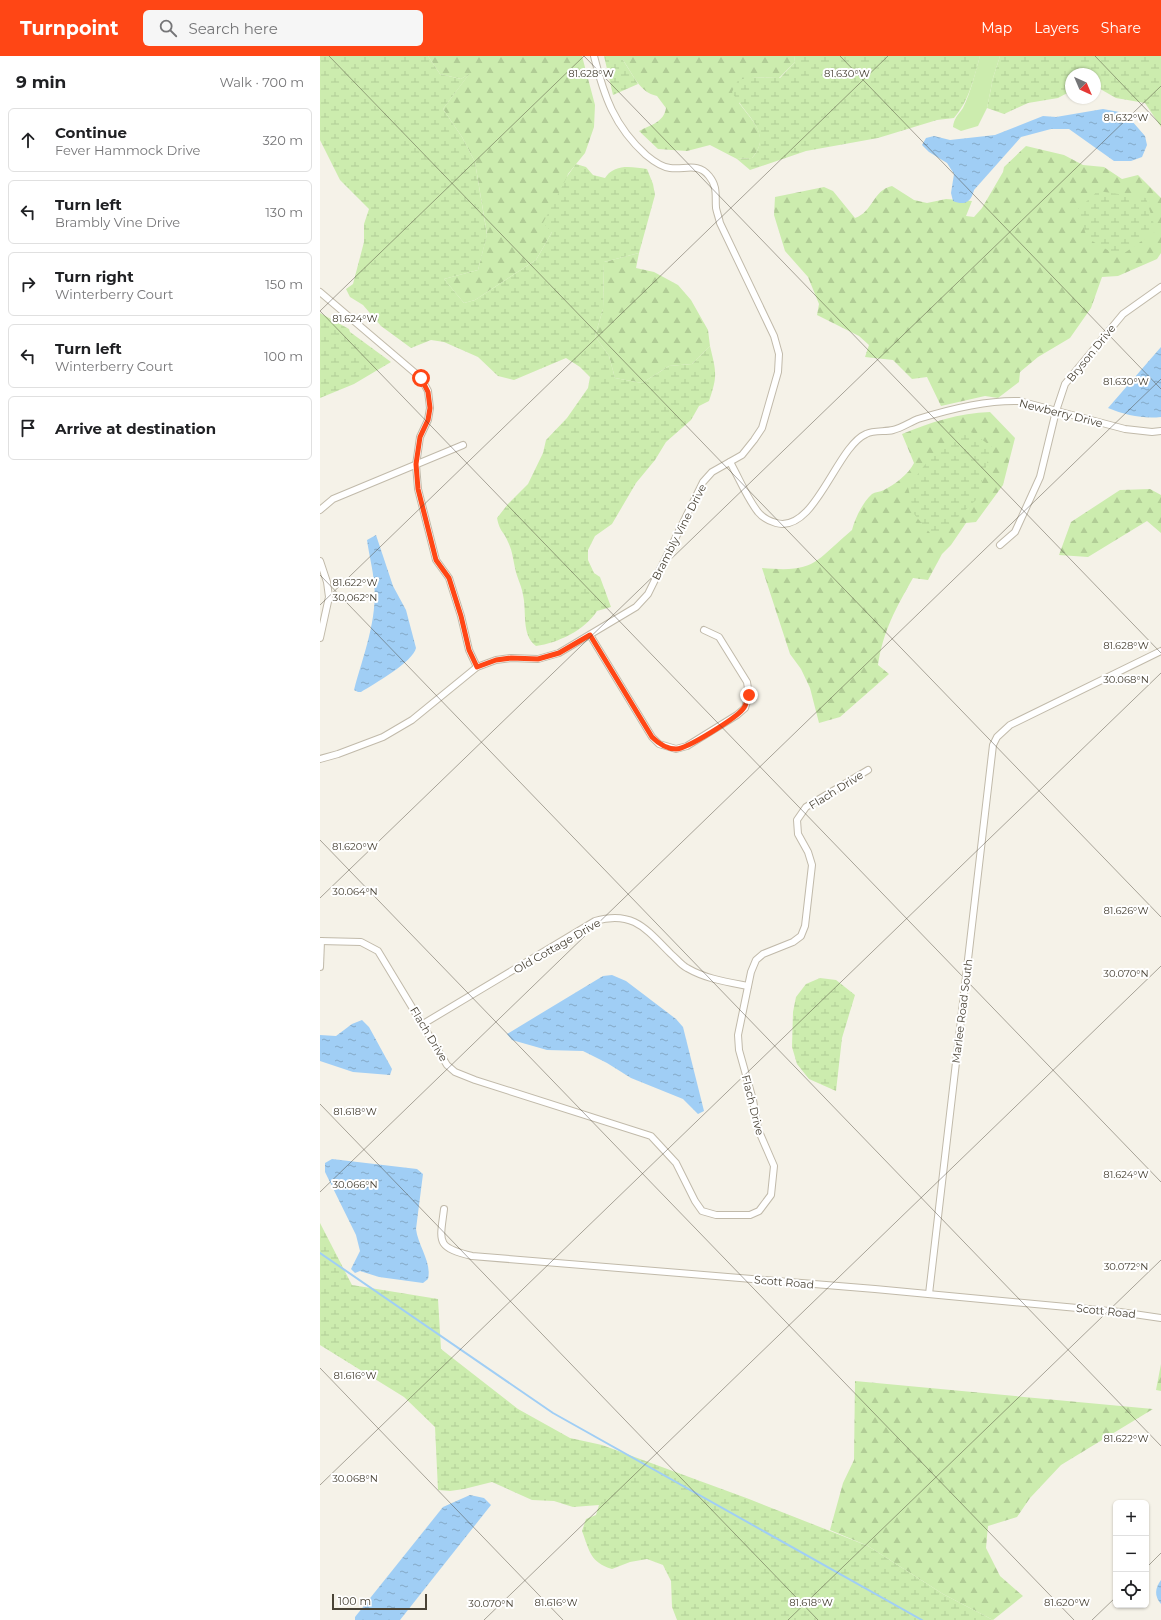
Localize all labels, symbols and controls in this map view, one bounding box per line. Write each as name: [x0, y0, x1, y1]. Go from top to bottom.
search box: [143, 10, 423, 46]
text: Turnpoint: [20, 17, 119, 40]
icon: search: [157, 17, 179, 39]
text: Search here: [189, 19, 278, 38]
text: Map: [981, 19, 1012, 37]
text: Layers: [1034, 19, 1079, 37]
text: Share: [1101, 19, 1141, 37]
text: 81.628°W: [568, 67, 614, 80]
text: 81.630°W: [824, 67, 870, 80]
north arrow: [1065, 68, 1101, 104]
text: 9 min: [16, 72, 66, 92]
text: Walk · 700 m: [219, 74, 304, 90]
text: 81.632°W: [1104, 111, 1148, 124]
text: Continue: [55, 123, 127, 142]
icon: ahead: [17, 129, 39, 151]
text: 320 m: [263, 132, 303, 148]
text: Fever Hammock Drive: [55, 142, 200, 158]
text: Turn left: [55, 195, 122, 214]
icon: left: [17, 201, 39, 223]
text: 130 m: [265, 204, 303, 220]
text: Brambly Vine Drive: [55, 214, 180, 230]
text: Turn right: [55, 267, 134, 286]
icon: right: [17, 273, 39, 295]
text: 150 m: [265, 276, 303, 292]
text: Winterberry Court: [55, 286, 173, 302]
text: 81.624°W: [332, 312, 378, 325]
street label: Bryson Drive: [1064, 321, 1119, 385]
text: Turn left: [55, 339, 122, 358]
icon: left: [17, 345, 39, 367]
text: 100 m: [264, 348, 303, 364]
text: Winterberry Court: [55, 358, 173, 374]
route start: [412, 369, 430, 387]
text: 81.630°W: [1103, 375, 1149, 388]
street label: Newberry Drive: [1018, 396, 1105, 430]
icon: arrive: [17, 417, 39, 439]
text: Arrive at destination: [55, 419, 216, 438]
street label: Brambly Vine Drive: [649, 481, 709, 582]
text: 81.622°W: [332, 576, 378, 589]
text: 30.062°N: [333, 591, 377, 604]
text: 81.628°W: [1103, 639, 1149, 652]
text: 30.068°N: [1103, 673, 1149, 686]
route end: [740, 686, 758, 704]
street label: Flach Drive: [806, 768, 866, 812]
text: 81.620°W: [332, 840, 378, 853]
text: 30.064°N: [332, 885, 378, 898]
text: 81.626°W: [1103, 904, 1149, 917]
street label: Old Cottage Drive: [511, 915, 603, 977]
street label: Marlee Road South: [949, 958, 975, 1064]
text: 30.070°N: [1103, 967, 1149, 980]
street label: Flach Drive: [407, 1004, 451, 1064]
street label: Flach Drive: [739, 1073, 767, 1137]
text: 81.618°W: [333, 1105, 377, 1118]
text: 81.624°W: [1103, 1168, 1149, 1181]
text: 30.066°N: [332, 1178, 378, 1191]
text: 30.072°N: [1104, 1260, 1148, 1273]
street label: Scott Road: [753, 1272, 815, 1292]
street label: Scott Road: [1075, 1301, 1137, 1321]
text: 81.616°W: [333, 1369, 377, 1382]
text: 81.622°W: [1103, 1432, 1149, 1445]
text: 30.068°N: [332, 1472, 378, 1485]
map controls: [1113, 1500, 1149, 1608]
button: +: [1113, 1500, 1149, 1536]
button: −: [1113, 1536, 1149, 1572]
button: locate: [1113, 1572, 1149, 1608]
scale bar: [332, 1592, 427, 1611]
text: 100 m: [338, 1594, 371, 1608]
text: 81.616°W: [534, 1596, 578, 1609]
text: 81.618°W: [789, 1596, 833, 1609]
text: 81.620°W: [1044, 1596, 1090, 1609]
text: 30.070°N: [468, 1597, 514, 1610]

